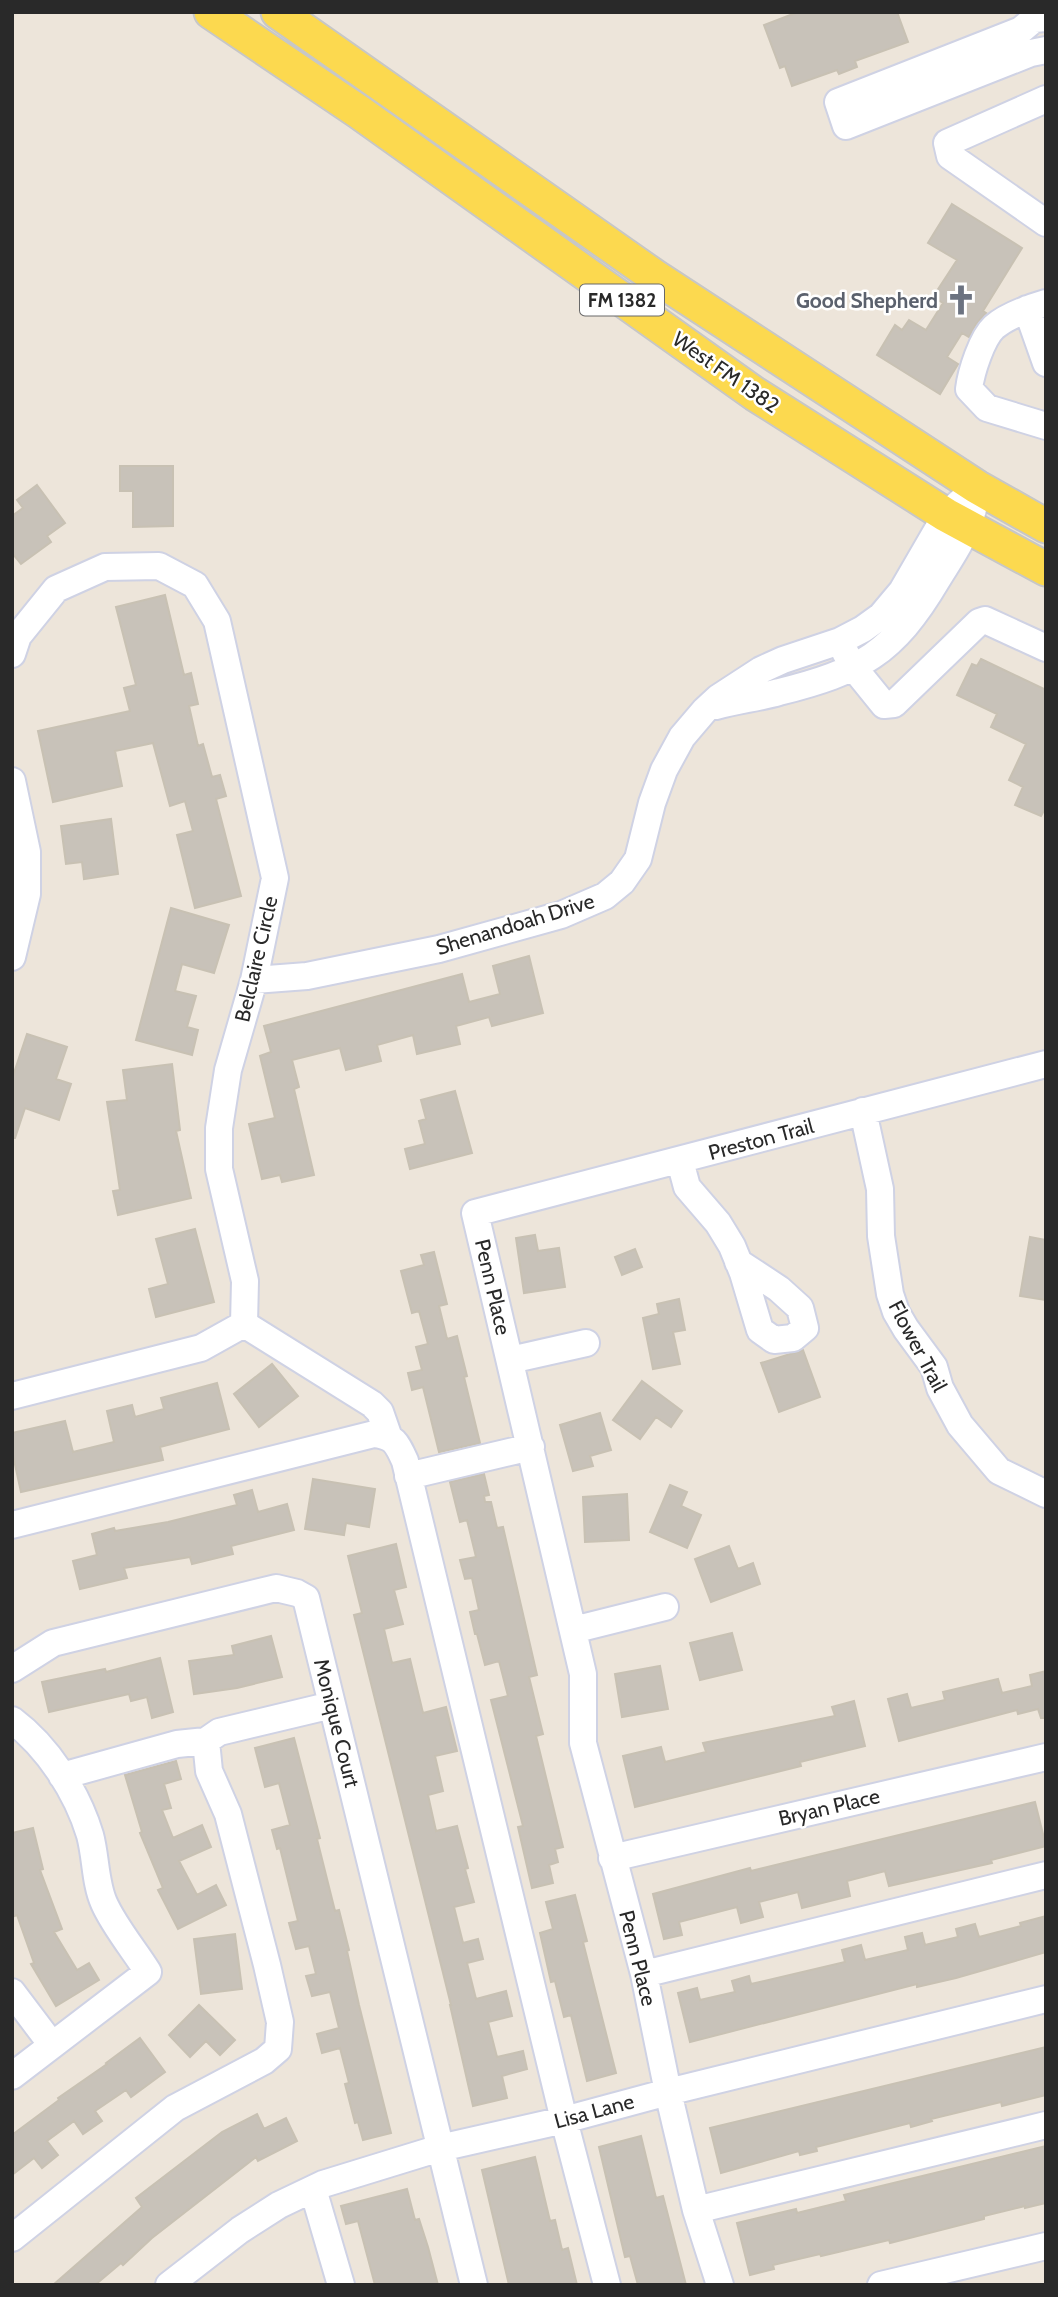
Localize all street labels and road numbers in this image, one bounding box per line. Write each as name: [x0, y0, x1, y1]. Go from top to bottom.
road number: FM 1382: [580, 284, 664, 316]
street label: West FM 1382: [668, 326, 784, 418]
street label: Shenandoah Drive: [433, 888, 597, 960]
street label: Belclaire Circle: [229, 893, 283, 1024]
street label: Preston Trail: [706, 1113, 816, 1165]
street label: Penn Place: [470, 1237, 516, 1338]
street label: Flower Trail: [884, 1296, 952, 1396]
street label: Monique Court: [309, 1656, 365, 1790]
street label: Bryan Place: [776, 1783, 882, 1831]
street label: Penn Place: [614, 1908, 662, 2009]
street label: Lisa Lane: [551, 2088, 637, 2134]

